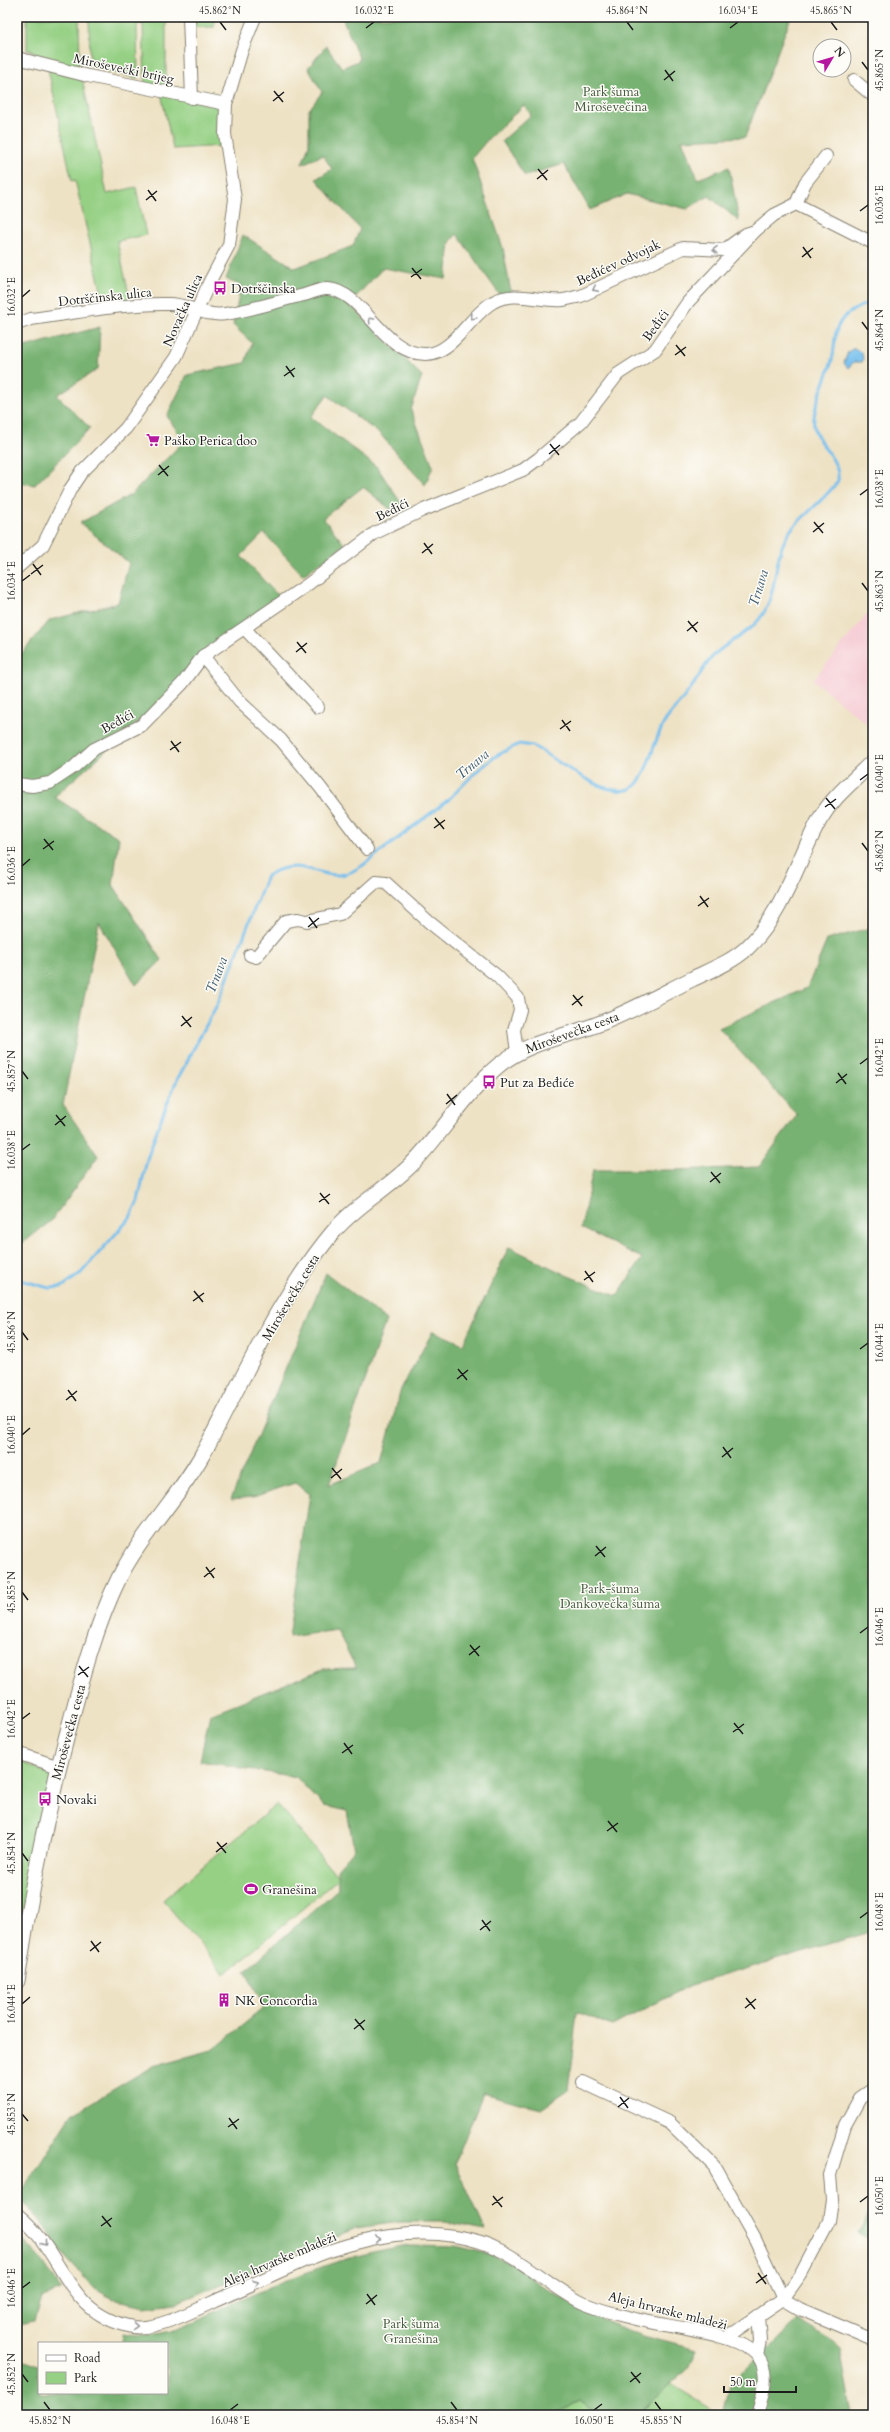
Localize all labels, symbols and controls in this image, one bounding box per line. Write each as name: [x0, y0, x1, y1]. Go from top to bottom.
text: 45.862°N: [199, 4, 241, 18]
text: 16.032°E: [354, 4, 394, 18]
text: 45.864°N: [606, 4, 648, 18]
text: 16.034°E: [718, 4, 758, 18]
text: 45.865°N: [810, 4, 852, 18]
north arrow: [812, 38, 852, 78]
text: N: [831, 44, 849, 61]
text: 45.865°N: [873, 49, 887, 91]
street label: Miroševečki brijeg: [72, 50, 177, 89]
park label: Park šuma Miroševečina: [575, 83, 648, 116]
text: 16.036°E: [873, 185, 887, 225]
street label: Beđićev odvojak: [573, 236, 664, 290]
one-way arrow: [712, 246, 718, 254]
street label: Novačka ulica: [159, 271, 207, 350]
text: 16.032°E: [5, 277, 19, 317]
bus stop icon: Dotrščinska: [212, 280, 228, 296]
place label: Dotrščinska: [231, 280, 296, 298]
street label: Dotrščinska ulica: [58, 283, 153, 311]
one-way arrow: [592, 284, 599, 292]
street label: Beđići: [638, 306, 674, 345]
text: 45.864°N: [873, 309, 887, 351]
one-way arrow: [471, 312, 478, 320]
one-way arrow: [368, 317, 376, 325]
supermarket icon: Paško Perica doo: [145, 432, 161, 448]
place label: Paško Perica doo: [164, 432, 257, 450]
text: 16.038°E: [873, 469, 887, 509]
street label: Beđići: [373, 494, 412, 526]
text: 16.034°E: [5, 561, 19, 601]
water label: Trnava: [744, 567, 773, 609]
text: 45.863°N: [873, 570, 887, 612]
street label: Beđići: [98, 705, 137, 738]
water label: Trnava: [452, 745, 493, 784]
text: 16.040°E: [873, 754, 887, 794]
text: 45.862°N: [873, 830, 887, 872]
text: 16.036°E: [5, 846, 19, 886]
water label: Trnava: [201, 954, 232, 996]
street label: Miroševečka cesta: [523, 1008, 622, 1058]
text: 16.042°E: [873, 1038, 887, 1078]
text: 45.857°N: [5, 1050, 19, 1092]
bus stop icon: Put za Beđiće: [481, 1074, 497, 1090]
place label: Put za Beđiće: [500, 1074, 575, 1092]
text: 16.038°E: [5, 1130, 19, 1170]
street label: Miroševečka cesta: [258, 1250, 324, 1344]
text: 45.856°N: [5, 1311, 19, 1353]
text: 16.044°E: [873, 1323, 887, 1363]
text: 16.040°E: [5, 1415, 19, 1455]
text: 45.855°N: [5, 1571, 19, 1613]
park label: Park-šuma Dankovečka šuma: [560, 1580, 660, 1613]
text: 16.046°E: [873, 1607, 887, 1647]
street label: Miroševečka cesta: [48, 1682, 90, 1782]
text: 16.042°E: [5, 1699, 19, 1739]
bus stop icon: Novaki: [37, 1791, 53, 1807]
place label: Novaki: [56, 1791, 97, 1809]
text: 45.854°N: [5, 1832, 19, 1874]
sports icon: Granešina: [243, 1881, 259, 1897]
place label: Granešina: [262, 1881, 317, 1899]
text: 16.048°E: [873, 1892, 887, 1932]
text: 16.044°E: [5, 1984, 19, 2024]
building icon: NK Concordia: [216, 1992, 232, 2008]
place label: NK Concordia: [235, 1992, 318, 2010]
text: 45.853°N: [5, 2093, 19, 2135]
text: 16.050°E: [873, 2176, 887, 2216]
street label: Aleja hrvatske mladeži: [220, 2228, 340, 2292]
one-way arrow: [374, 2235, 381, 2244]
one-way arrow: [39, 2238, 46, 2245]
text: 16.046°E: [5, 2268, 19, 2308]
one-way arrow: [251, 2280, 259, 2288]
street label: Aleja hrvatske mladeži: [606, 2287, 730, 2335]
park label: Park šuma Granešina: [383, 2315, 440, 2348]
one-way arrow: [131, 2321, 138, 2330]
legend: [38, 2342, 168, 2394]
text: Road: [74, 2350, 101, 2366]
text: 45.852°N: [5, 2353, 19, 2395]
scale bar: [724, 2368, 796, 2394]
text: Park: [74, 2370, 98, 2386]
text: 50 m: [730, 2374, 757, 2390]
text: 45.852°N: [29, 2414, 71, 2428]
text: 16.048°E: [210, 2414, 250, 2428]
text: 45.854°N: [436, 2414, 478, 2428]
text: 16.050°E: [574, 2414, 614, 2428]
text: 45.855°N: [640, 2414, 682, 2428]

